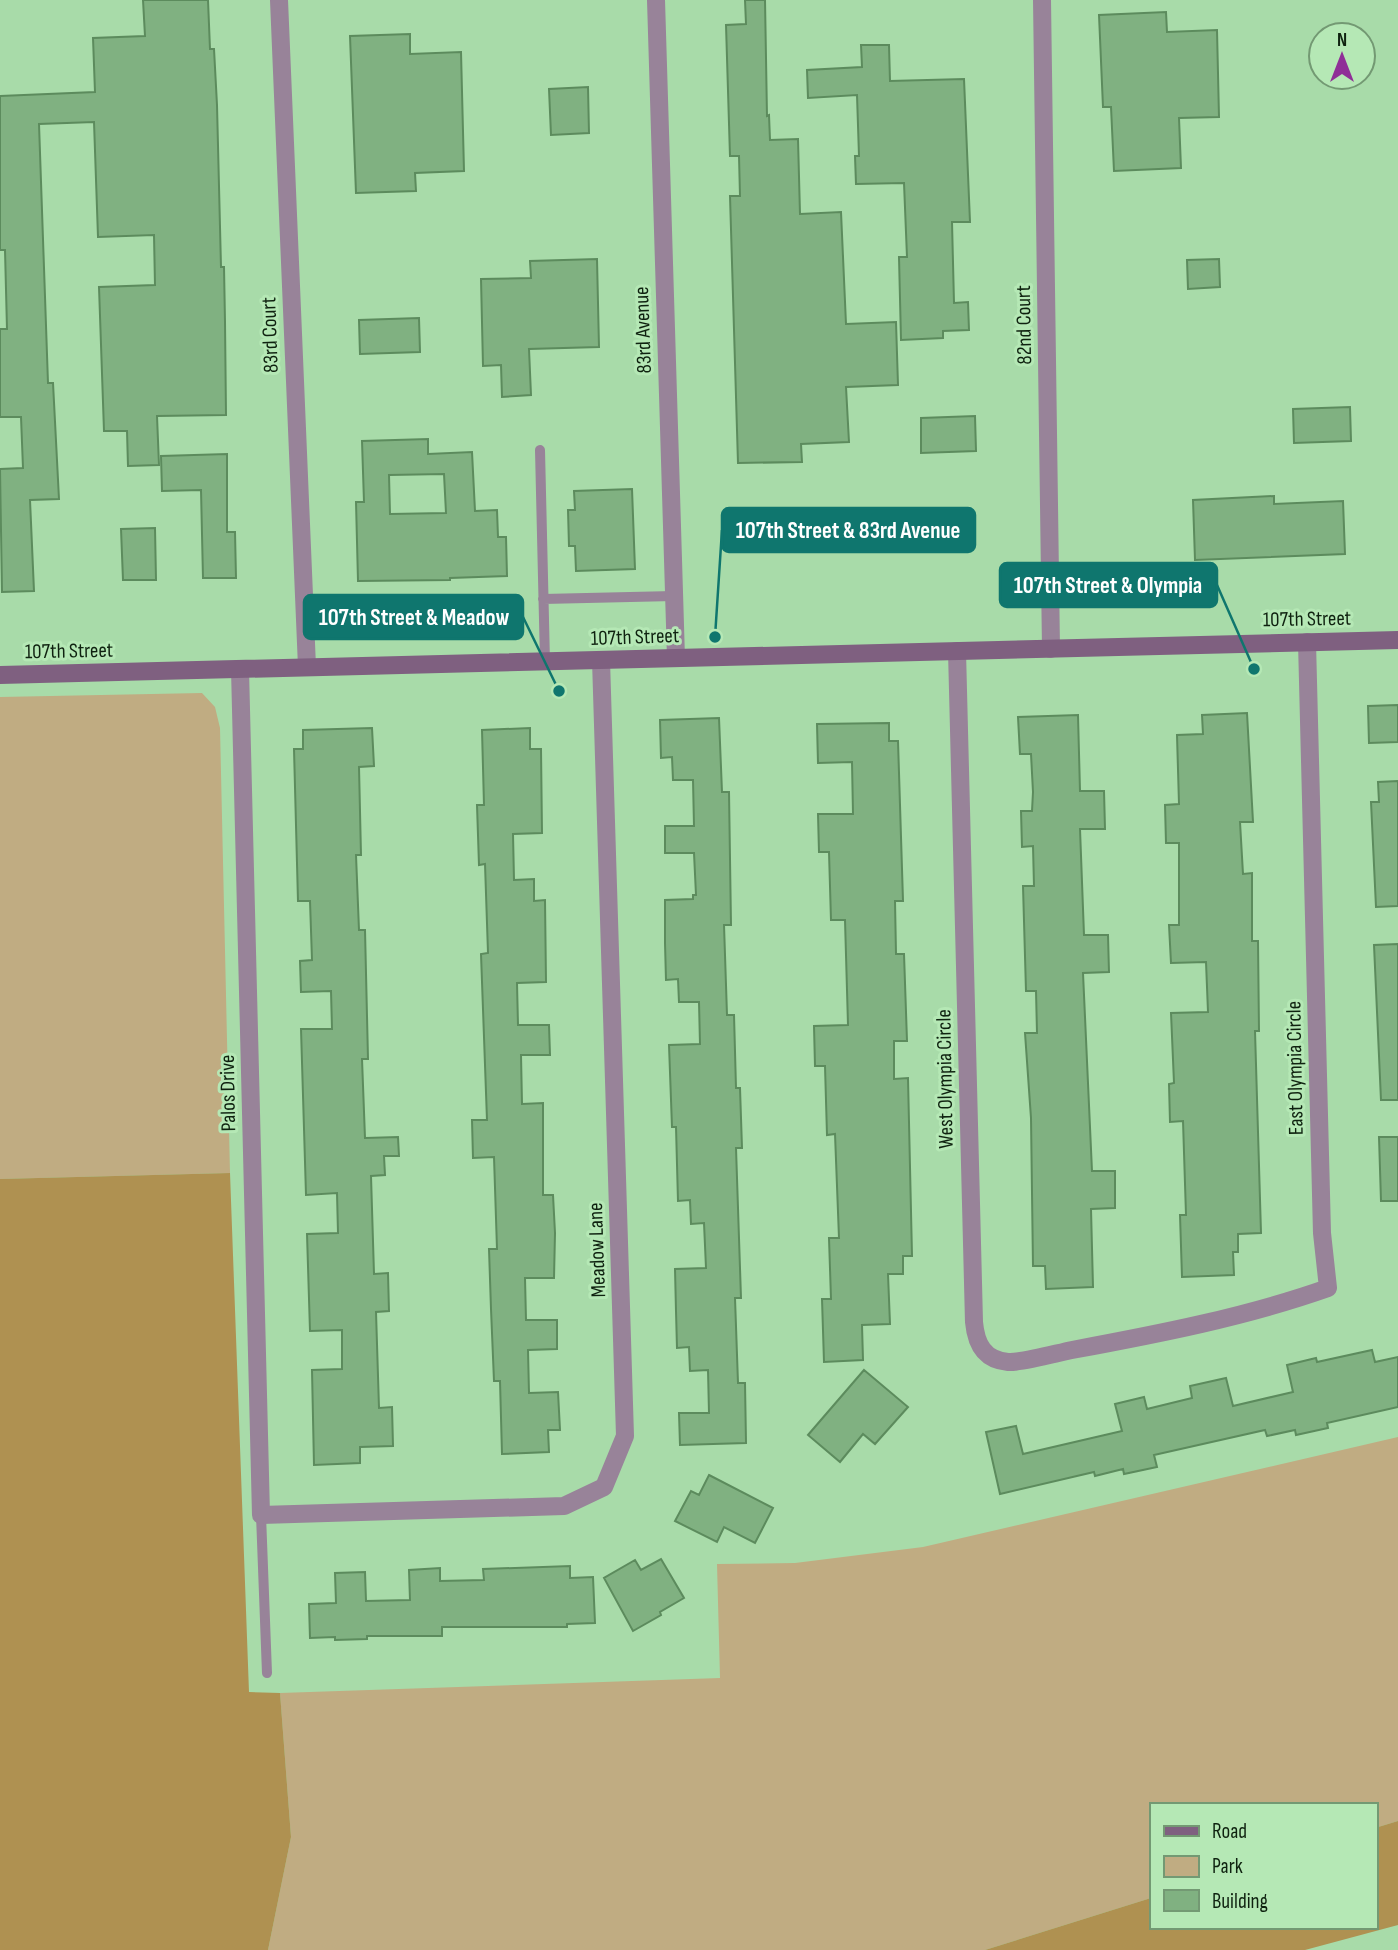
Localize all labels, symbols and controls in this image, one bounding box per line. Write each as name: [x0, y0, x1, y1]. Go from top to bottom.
north arrow: [1307, 21, 1377, 91]
text: N: [1337, 29, 1347, 52]
street label: 82nd Court: [1011, 285, 1037, 365]
street label: 83rd Avenue: [629, 286, 657, 374]
street label: 83rd Court: [256, 297, 284, 373]
callout: 107th Street & 83rd Avenue: [722, 508, 975, 552]
text: 107th Street & 83rd Avenue: [736, 517, 960, 545]
callout: 107th Street & Olympia: [1000, 563, 1217, 607]
text: 107th Street & Olympia: [1014, 572, 1202, 600]
callout: 107th Street & Meadow: [304, 595, 523, 639]
text: 107th Street & Meadow: [319, 604, 509, 632]
street label: 107th Street: [1263, 606, 1351, 632]
street label: 107th Street: [590, 623, 680, 651]
street label: 107th Street: [25, 638, 113, 664]
street label: East Olympia Circle: [1281, 1001, 1309, 1135]
street label: West Olympia Circle: [931, 1009, 959, 1149]
street label: Palos Drive: [215, 1054, 241, 1132]
street label: Meadow Lane: [583, 1202, 611, 1298]
legend: [1150, 1803, 1377, 1929]
text: Road: [1212, 1819, 1247, 1844]
text: Park: [1212, 1854, 1243, 1879]
text: Building: [1212, 1889, 1268, 1914]

